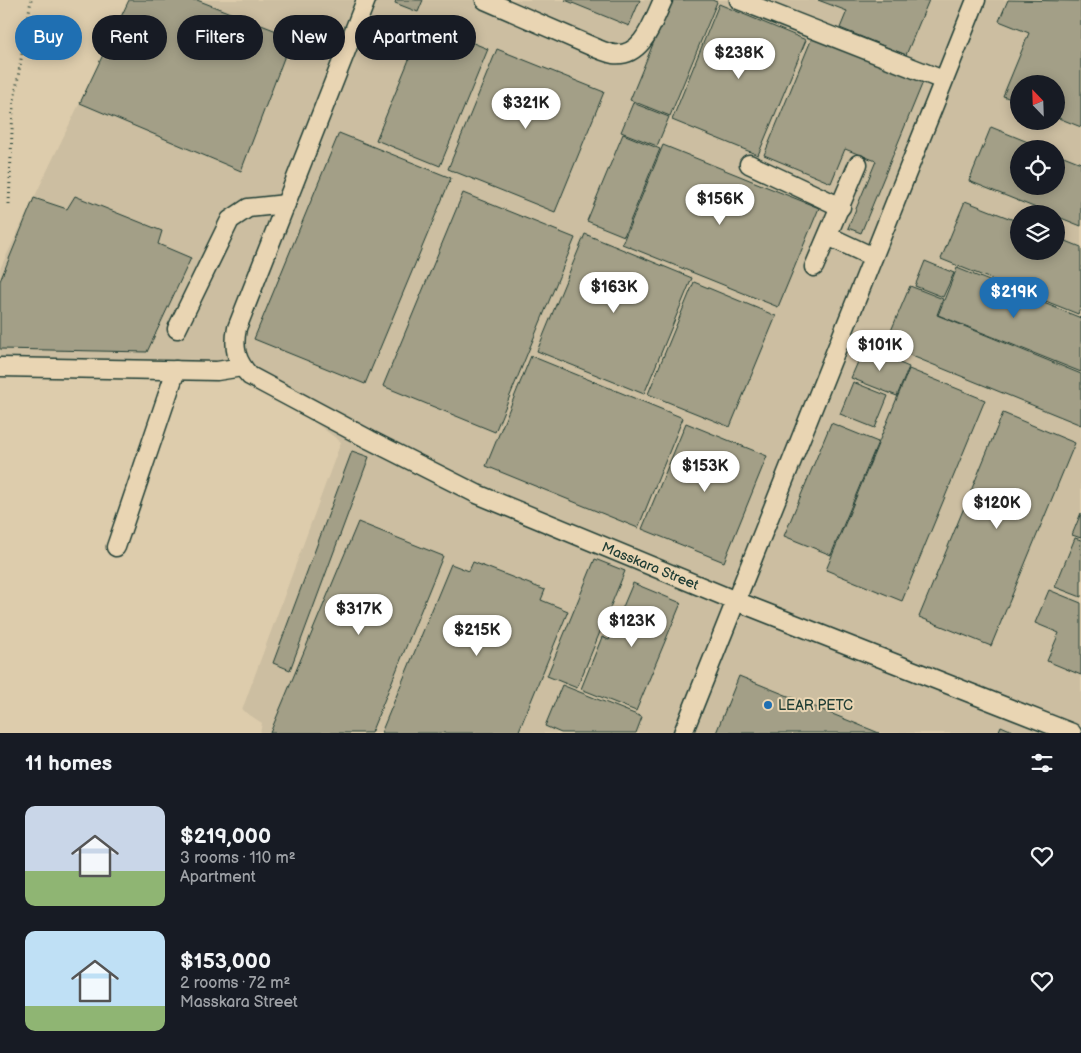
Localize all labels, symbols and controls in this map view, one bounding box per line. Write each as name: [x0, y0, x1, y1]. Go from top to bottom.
chip: Buy: [15, 15, 82, 60]
chip: Rent: [92, 15, 167, 60]
chip: Filters: [177, 15, 263, 60]
chip: New: [273, 15, 345, 60]
chip: Apartment: [355, 15, 476, 60]
pin: $238K: [704, 38, 774, 80]
text: $238K: [714, 44, 764, 63]
north arrow: [1010, 75, 1065, 130]
map controls: [1010, 75, 1065, 260]
pin: $321K: [491, 88, 561, 130]
text: $321K: [503, 94, 549, 113]
button: locate: [1010, 140, 1065, 195]
pin: $156K: [685, 184, 755, 226]
text: $156K: [696, 190, 744, 209]
button: layers: [1010, 205, 1065, 260]
pin: $163K: [579, 272, 649, 314]
pin: $219K: [979, 276, 1049, 319]
text: $163K: [590, 278, 638, 297]
text: $219K: [991, 283, 1037, 302]
pin: $101K: [845, 330, 915, 372]
text: $101K: [858, 336, 902, 355]
pin: $153K: [670, 450, 740, 493]
text: $153K: [682, 457, 728, 476]
pin: $120K: [962, 488, 1032, 530]
text: $120K: [973, 494, 1021, 513]
street label: Masskara Street: [599, 539, 702, 594]
pin: $317K: [324, 594, 394, 636]
text: $317K: [336, 600, 382, 619]
pin: $123K: [597, 606, 667, 648]
text: $123K: [609, 612, 655, 631]
pin: $215K: [442, 614, 512, 657]
text: $215K: [454, 621, 500, 640]
place label: LEAR PETC: [778, 697, 853, 714]
marker: LEAR PETC: [762, 699, 774, 711]
icon: filters: [1028, 749, 1056, 777]
text: 11 homes: [25, 751, 112, 776]
text: $219,000: [180, 824, 271, 849]
icon: home: [65, 826, 125, 886]
icon: heart: [1028, 842, 1056, 870]
text: 3 rooms · 110 m²: [180, 849, 296, 868]
text: Apartment: [180, 868, 256, 887]
text: $153,000: [180, 949, 271, 974]
icon: home: [65, 951, 125, 1011]
icon: heart: [1028, 967, 1056, 995]
text: 2 rooms · 72 m²: [180, 974, 290, 993]
text: Masskara Street: [180, 993, 298, 1012]

